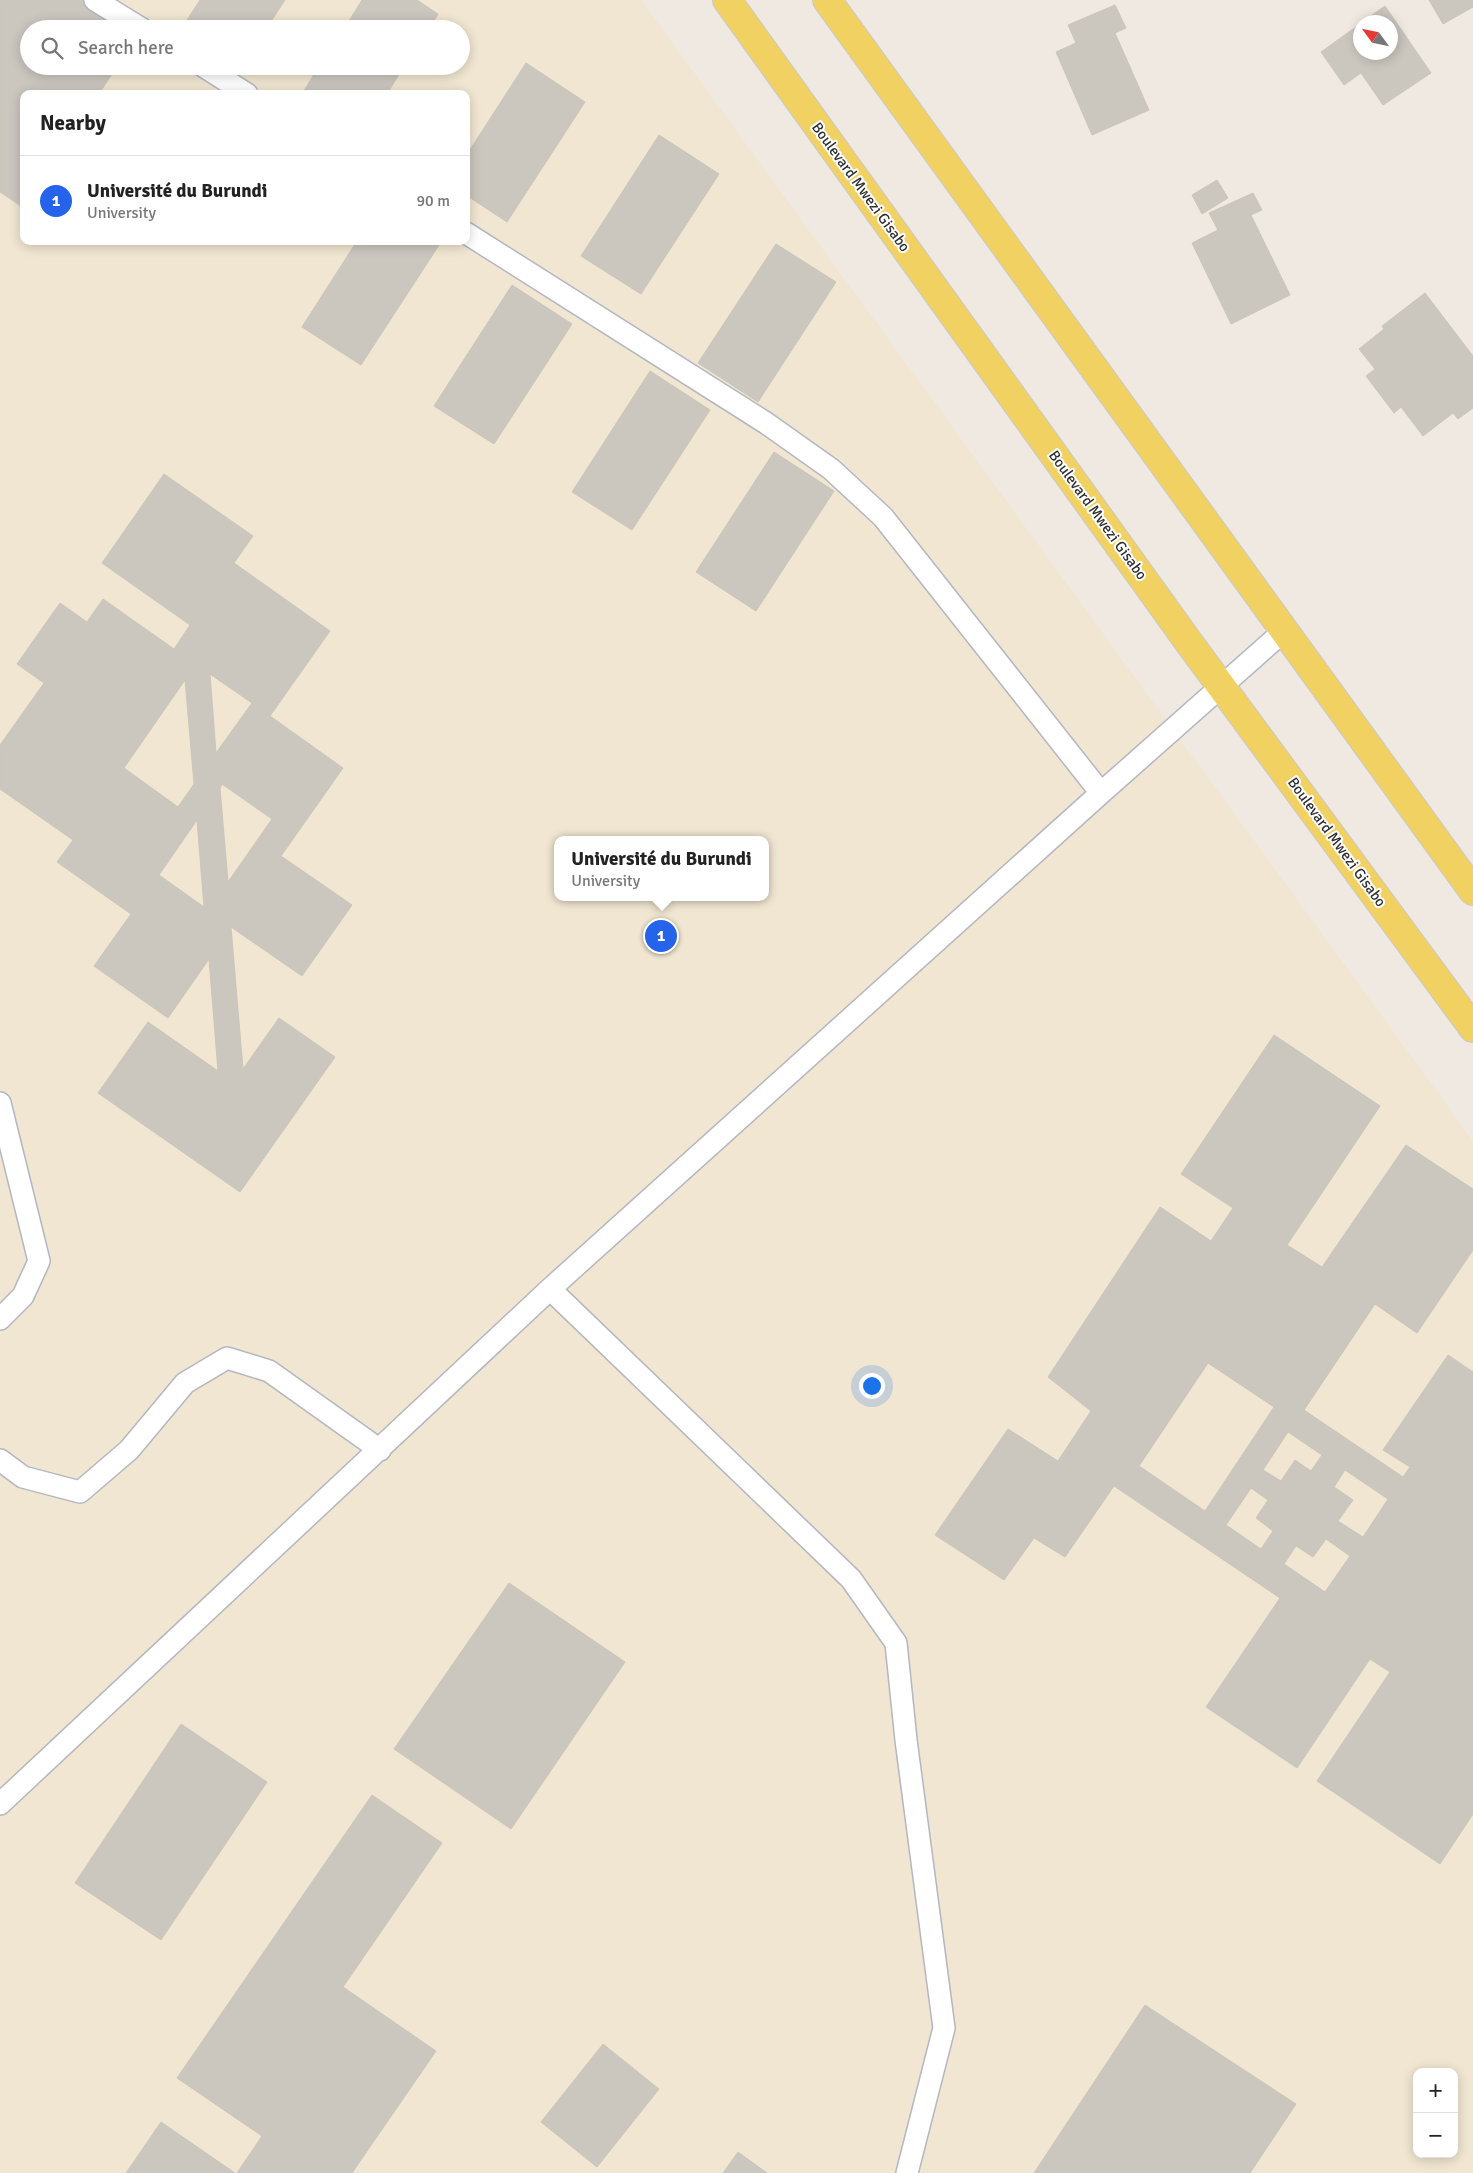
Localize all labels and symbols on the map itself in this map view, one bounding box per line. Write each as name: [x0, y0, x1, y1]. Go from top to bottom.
north arrow: [1353, 15, 1398, 60]
street label: Boulevard Mwezi Gisabo: [808, 119, 914, 255]
street label: Boulevard Mwezi Gisabo: [1045, 447, 1151, 583]
street label: Boulevard Mwezi Gisabo: [1284, 774, 1390, 910]
pin: 1: [645, 917, 677, 955]
your location: [859, 1373, 885, 1399]

